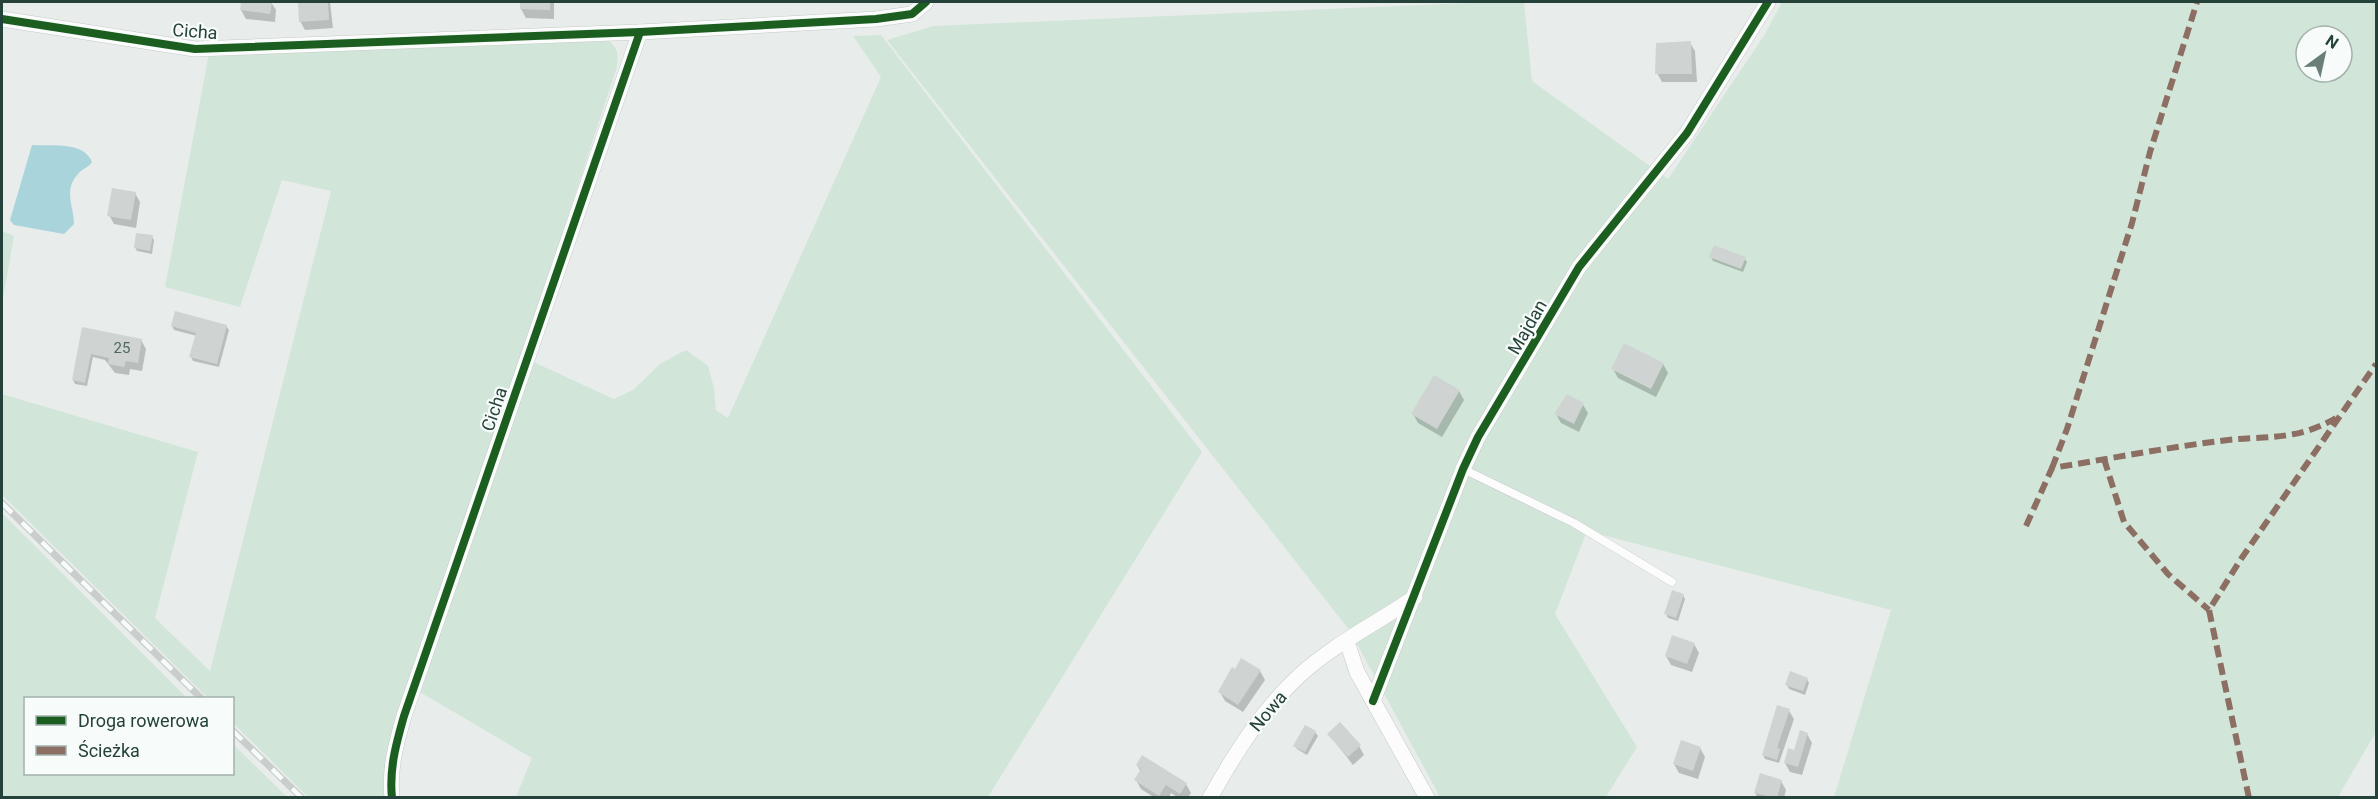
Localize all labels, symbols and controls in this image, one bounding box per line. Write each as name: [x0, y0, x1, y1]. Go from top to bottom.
street label: Cicha: [172, 19, 218, 43]
north arrow: [2294, 24, 2354, 84]
text: N: [2322, 31, 2342, 53]
street label: Majdan: [1503, 296, 1551, 358]
house number: 25: [114, 339, 130, 357]
street label: Cicha: [477, 384, 511, 434]
street label: Nowa: [1245, 686, 1291, 736]
legend: [24, 697, 234, 775]
text: Droga rowerowa: [78, 710, 209, 731]
text: Ścieżka: [78, 740, 140, 761]

